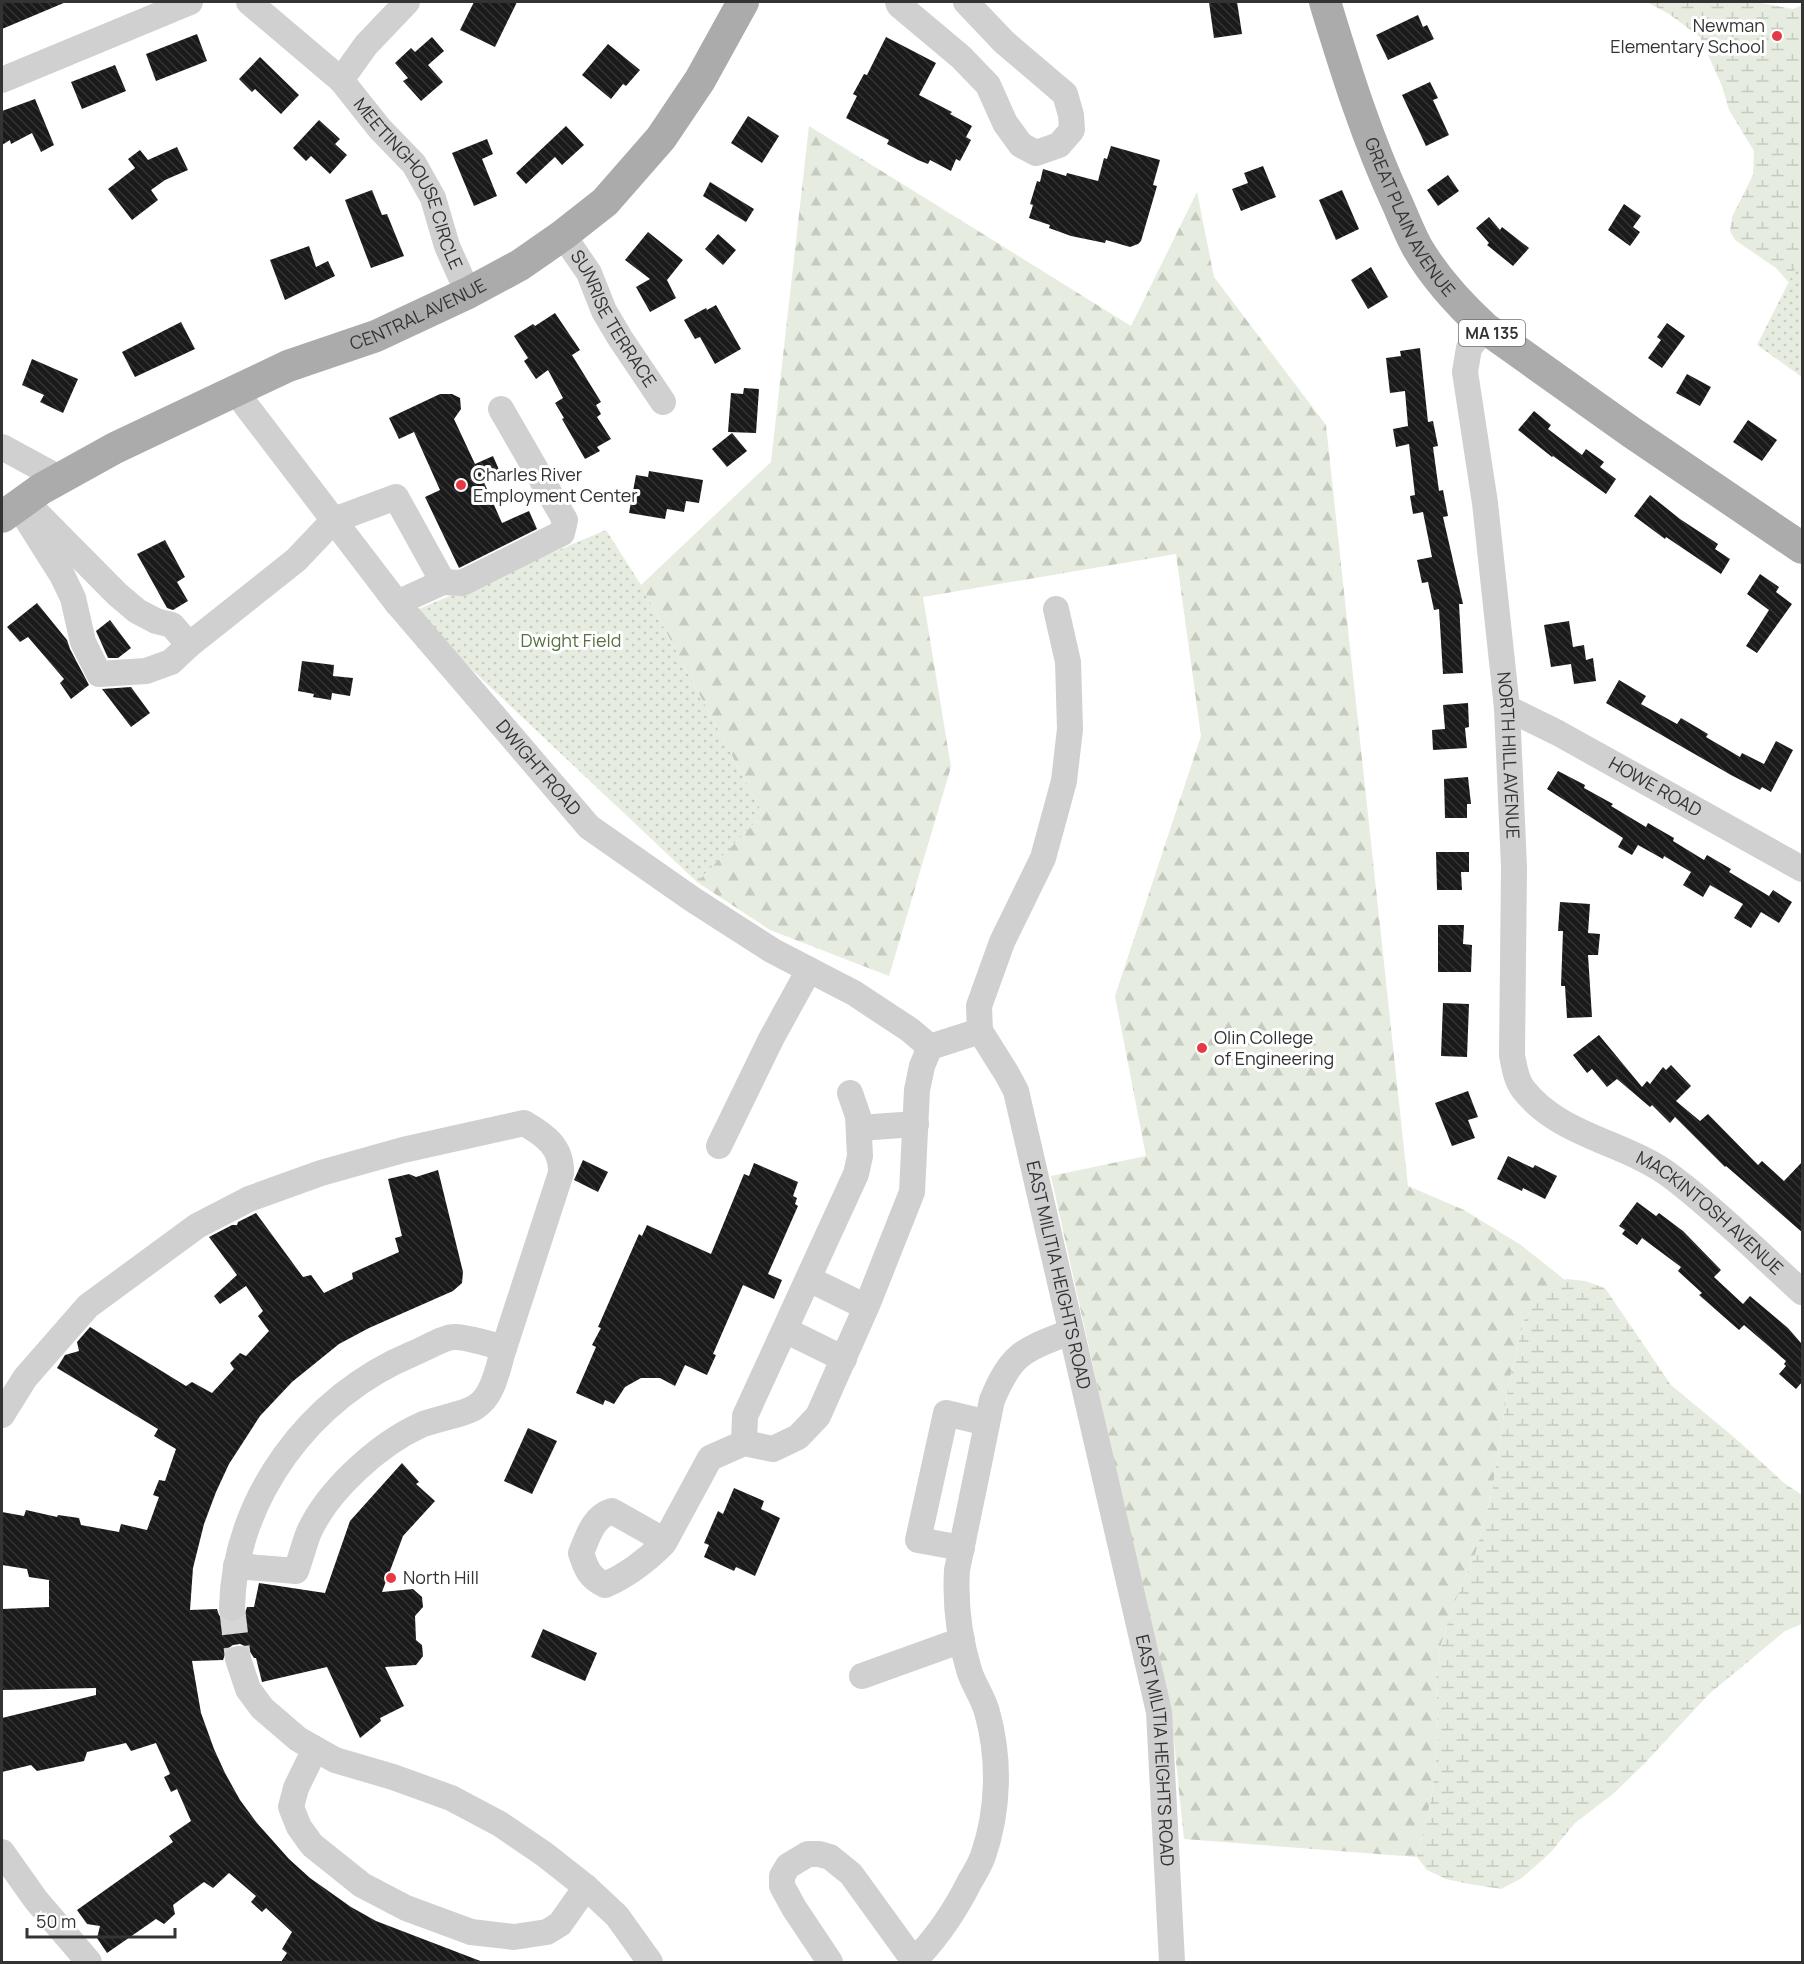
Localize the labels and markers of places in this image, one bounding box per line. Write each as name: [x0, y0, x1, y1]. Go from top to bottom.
place label: Newman Elementary School: [1610, 13, 1765, 58]
marker: Newman Elementary School: [1770, 29, 1784, 43]
place label: Charles River Employment Center: [473, 462, 638, 507]
marker: Charles River Employment Center: [454, 478, 468, 492]
place label: Olin College of Engineering: [1214, 1025, 1334, 1070]
marker: Olin College of Engineering: [1195, 1041, 1209, 1055]
place label: North Hill: [403, 1565, 479, 1589]
marker: North Hill: [384, 1571, 398, 1585]

